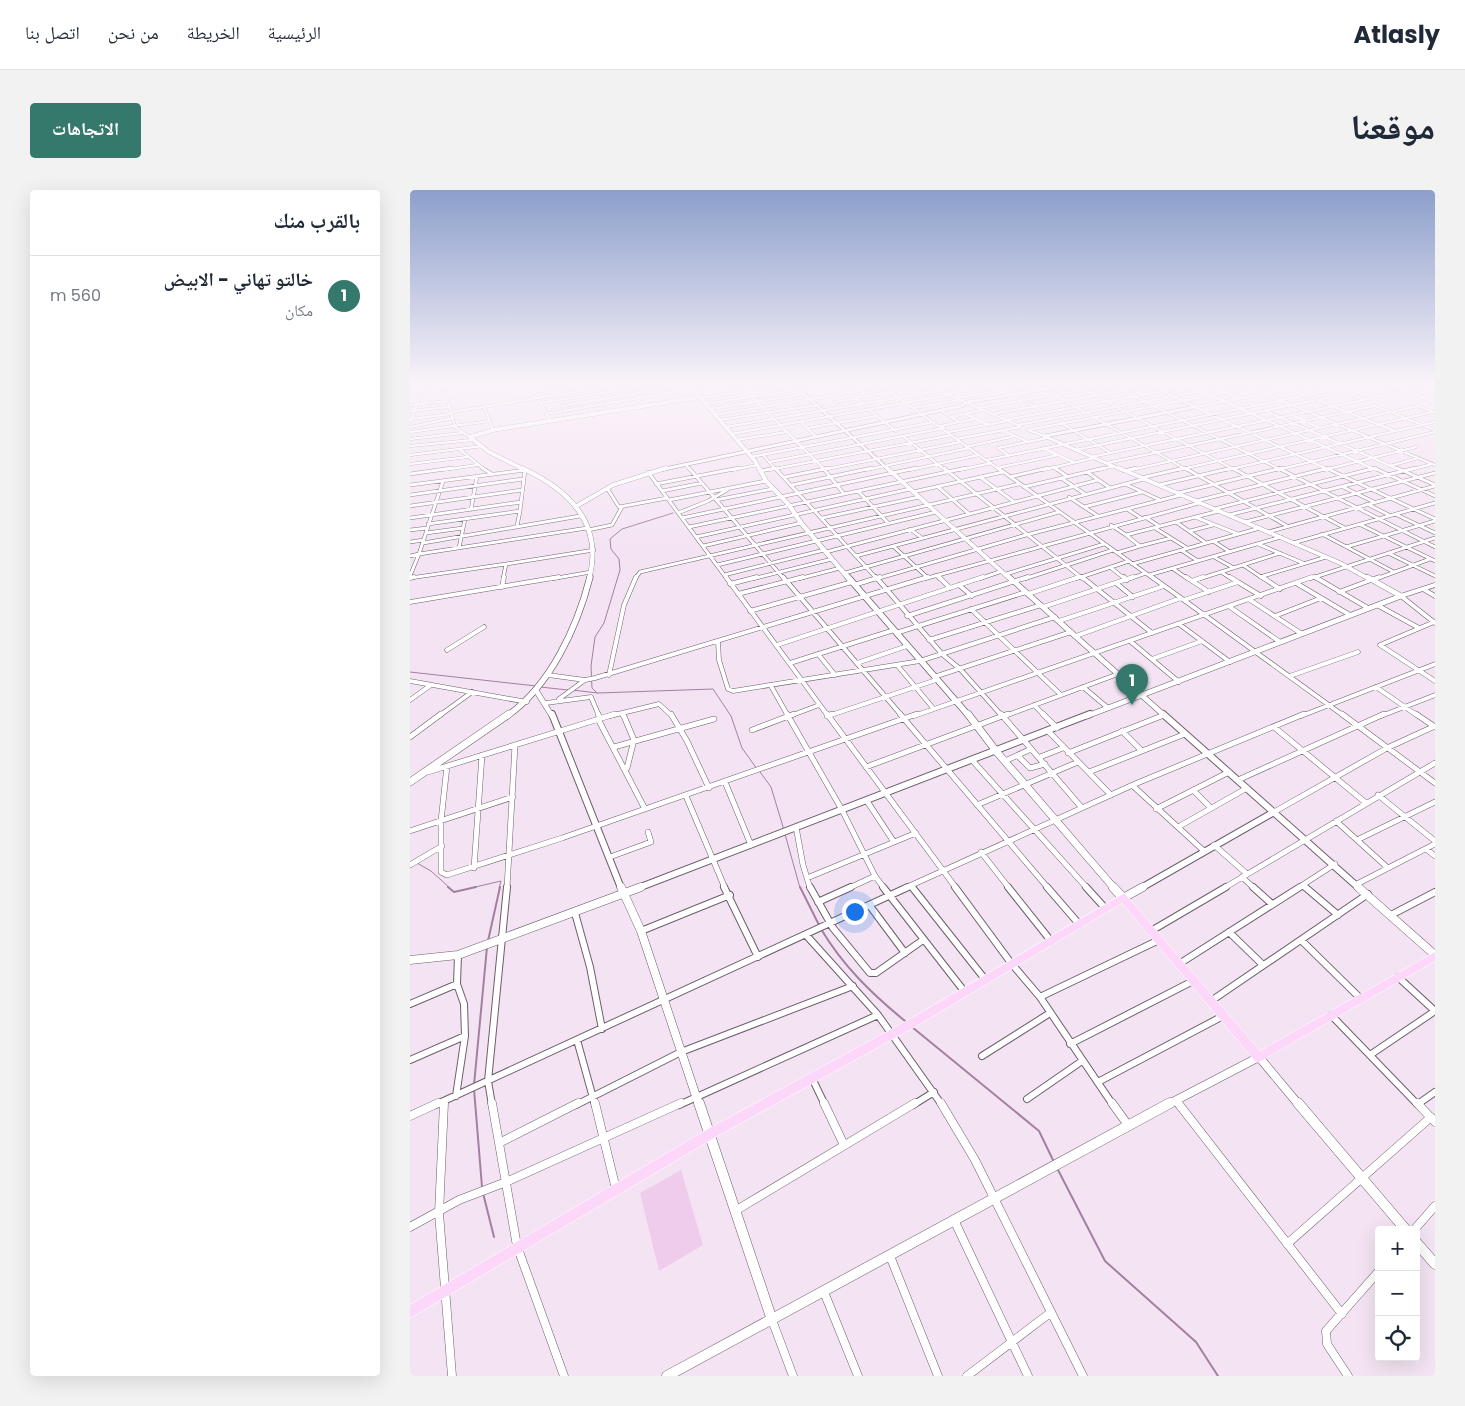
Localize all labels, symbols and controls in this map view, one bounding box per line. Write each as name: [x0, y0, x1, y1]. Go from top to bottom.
text: Atlasly: [1354, 18, 1440, 51]
text: اتصل بنا: [25, 20, 80, 45]
text: من نحن: [108, 20, 159, 45]
text: الخريطة: [187, 20, 240, 45]
text: الرئيسية: [268, 20, 321, 45]
text: موقعنا: [1350, 102, 1435, 151]
button: الاتجاهات: [30, 103, 141, 158]
text: بالقرب منك: [274, 206, 360, 235]
text: خالتو تهاني - الابيض: [164, 266, 313, 293]
text: 560 m: [50, 284, 101, 307]
text: 1: [341, 284, 347, 307]
text: مكان: [285, 299, 313, 322]
pin: 1: [1116, 664, 1148, 705]
your location: [842, 899, 868, 925]
map controls: [1375, 1226, 1420, 1361]
button: +: [1375, 1226, 1420, 1271]
button: −: [1375, 1271, 1420, 1316]
button: locate: [1375, 1316, 1420, 1361]

